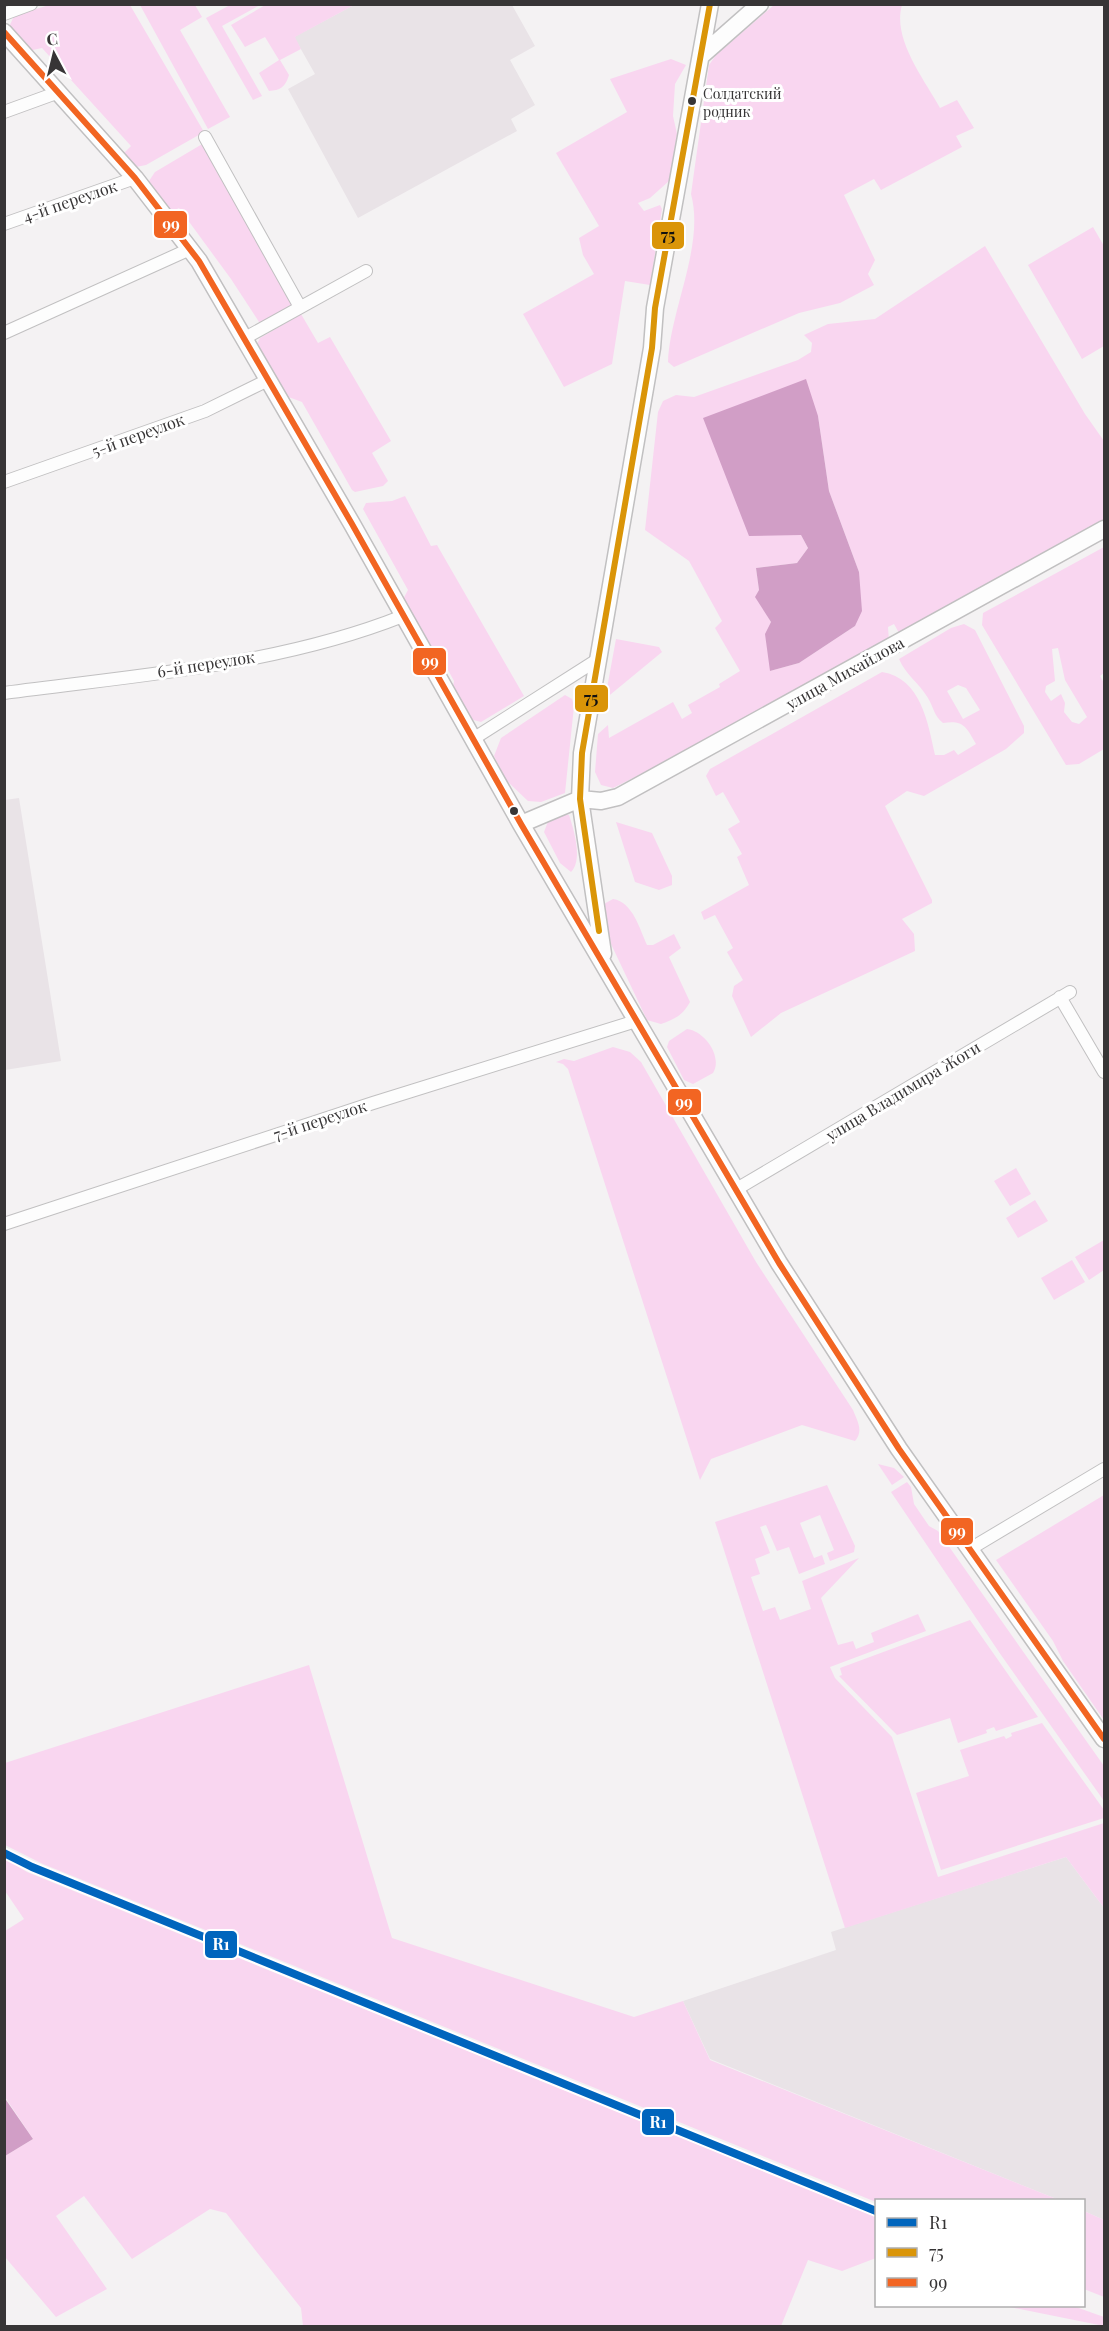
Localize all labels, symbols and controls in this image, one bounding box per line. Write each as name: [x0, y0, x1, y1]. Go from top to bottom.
north arrow: [24, 24, 84, 84]
text: С: [45, 28, 59, 50]
place label: Солдатский родник: [703, 84, 782, 121]
marker: Солдатский родник: [686, 95, 698, 107]
street label: 4-й переулок: [20, 175, 120, 226]
line badge: 99: [153, 210, 188, 239]
text: 99: [162, 213, 180, 234]
line badge: 75: [651, 221, 685, 250]
text: 75: [661, 224, 675, 245]
street label: 5-й переулок: [89, 408, 187, 461]
street label: улица Михайлова: [781, 631, 908, 714]
street label: 6-й переулок: [156, 645, 256, 682]
line badge: 99: [412, 647, 447, 676]
text: 99: [421, 650, 439, 671]
line badge: 75: [574, 684, 609, 713]
text: 75: [584, 687, 598, 708]
unlabelled marker: [508, 805, 520, 817]
street label: улица Владимира Жоги: [821, 1036, 984, 1146]
line badge: 99: [667, 1088, 702, 1116]
text: 99: [675, 1091, 693, 1112]
street label: 7-й переулок: [271, 1095, 369, 1144]
line badge: 99: [940, 1517, 974, 1546]
text: 99: [948, 1520, 966, 1541]
line badge: R1: [204, 1930, 238, 1959]
text: R1: [212, 1933, 230, 1954]
line badge: R1: [641, 2108, 675, 2136]
text: R1: [649, 2111, 667, 2132]
legend: [875, 2199, 1085, 2307]
text: R1: [929, 2210, 948, 2234]
text: 75: [929, 2240, 944, 2264]
text: 99: [929, 2270, 947, 2294]

